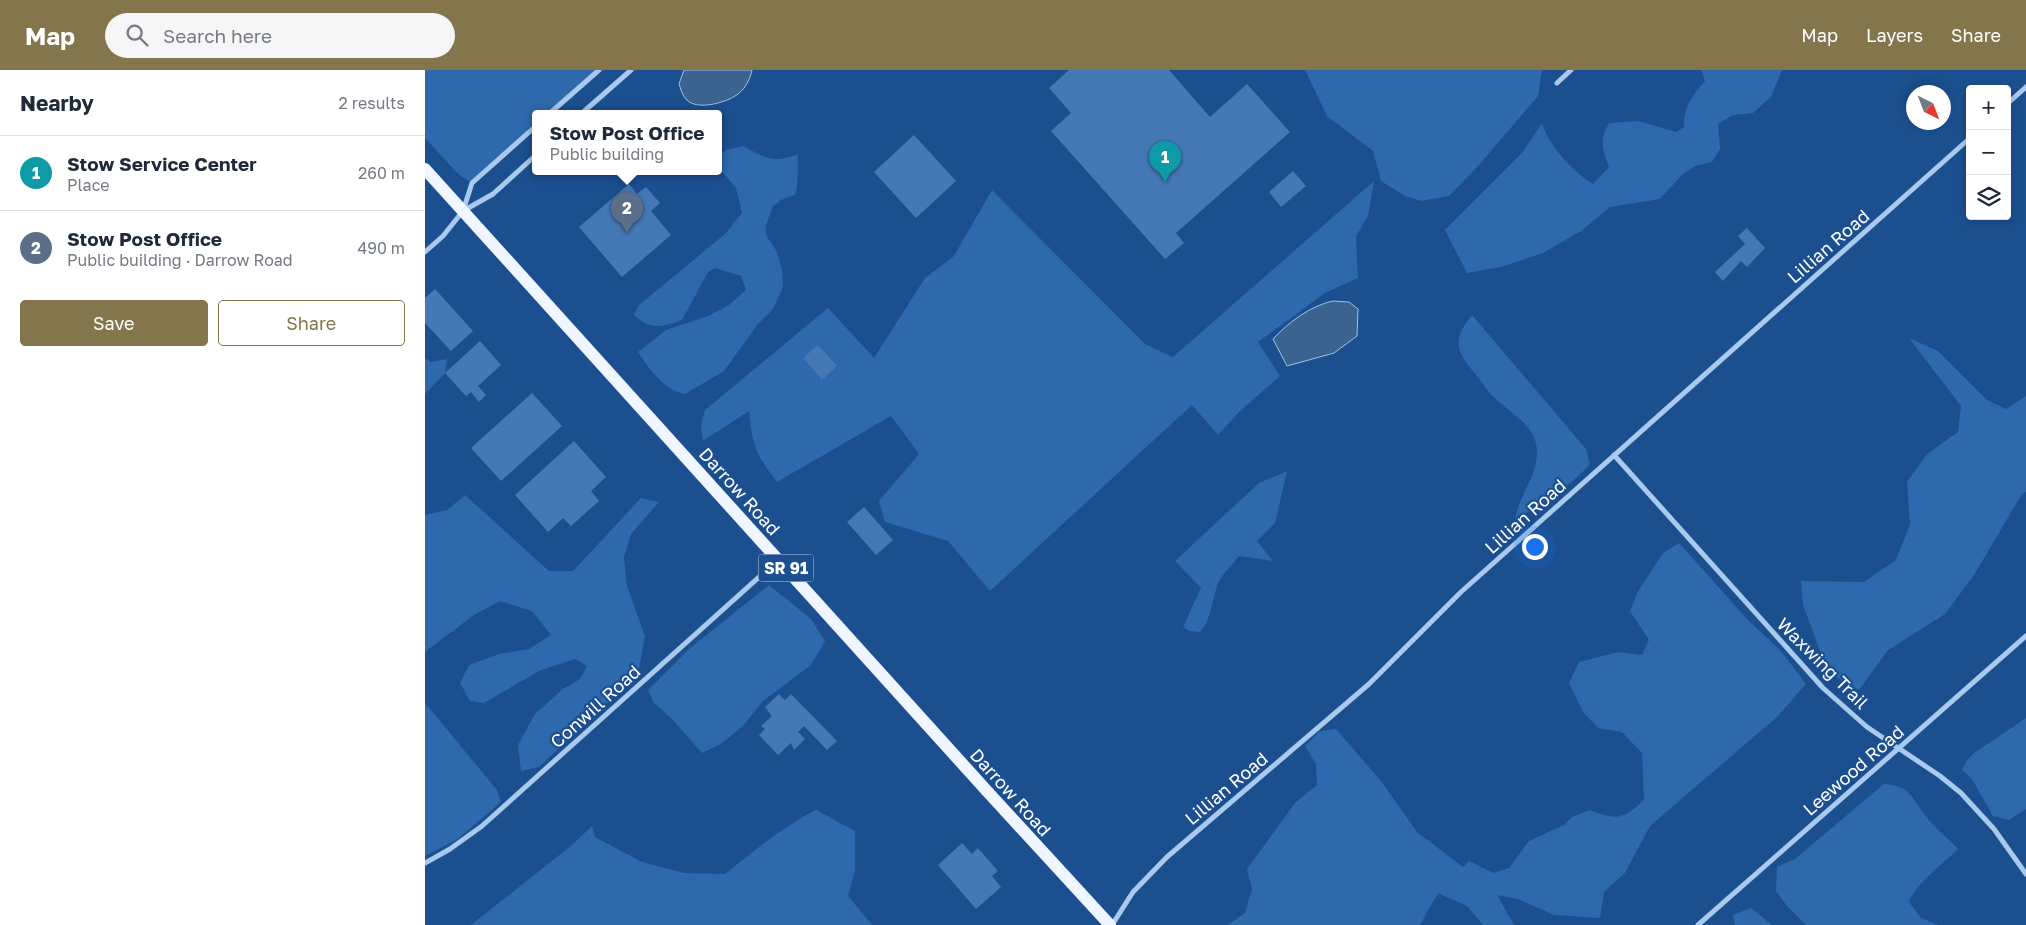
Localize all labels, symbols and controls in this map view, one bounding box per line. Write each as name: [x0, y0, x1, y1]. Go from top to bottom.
search box: [105, 13, 455, 58]
text: Map: [25, 21, 75, 50]
icon: search: [123, 21, 151, 49]
text: Search here: [163, 24, 272, 47]
text: Map: [1801, 24, 1838, 46]
text: Layers: [1866, 24, 1923, 46]
text: Share: [1951, 24, 2001, 46]
north arrow: [1906, 85, 1951, 130]
map controls: [1966, 85, 2011, 220]
button: +: [1966, 85, 2011, 130]
text: Nearby: [20, 90, 94, 116]
text: 2 results: [339, 93, 405, 113]
popup: [532, 110, 722, 175]
text: Stow Post Office: [549, 121, 705, 144]
button: −: [1966, 130, 2011, 175]
pin: 1: [1149, 141, 1181, 182]
text: Public building: [549, 144, 664, 164]
text: Stow Service Center: [67, 152, 257, 175]
text: 1: [32, 163, 40, 183]
text: 260 m: [358, 163, 405, 183]
text: Place: [67, 175, 110, 195]
button: layers: [1966, 175, 2011, 220]
pin: 2: [611, 192, 643, 233]
street label: Lillian Road: [1783, 204, 1873, 288]
text: Stow Post Office: [67, 227, 222, 250]
text: 2: [31, 238, 41, 258]
text: 490 m: [357, 238, 405, 258]
text: Public building · Darrow Road: [67, 250, 293, 270]
button: Save: [20, 300, 208, 346]
button: Share: [218, 300, 405, 346]
street label: Darrow Road: [695, 443, 785, 539]
street label: Lillian Road: [1480, 474, 1570, 558]
your location: [1522, 534, 1548, 560]
road number: SR 91: [759, 554, 813, 582]
street label: Waxwing Trail: [1773, 613, 1873, 713]
street label: Conwill Road: [545, 660, 645, 752]
street label: Leewood Road: [1798, 720, 1908, 820]
street label: Darrow Road: [966, 744, 1056, 840]
street label: Lillian Road: [1180, 747, 1272, 829]

